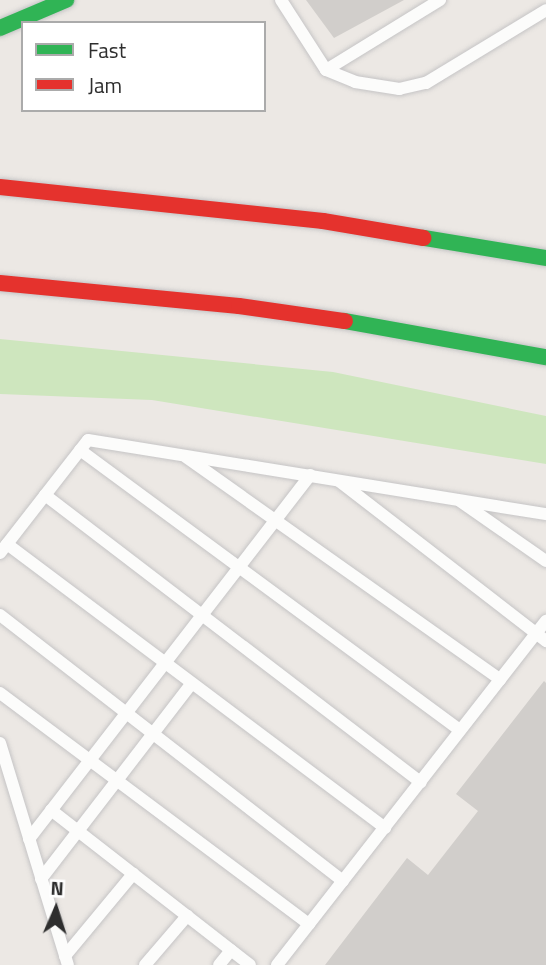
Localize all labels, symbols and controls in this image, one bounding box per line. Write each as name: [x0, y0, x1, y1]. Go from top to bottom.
legend: [21, 21, 266, 112]
text: Fast: [88, 34, 126, 66]
text: Jam: [88, 69, 122, 101]
text: N: [50, 873, 64, 902]
north arrow: [21, 874, 91, 944]

